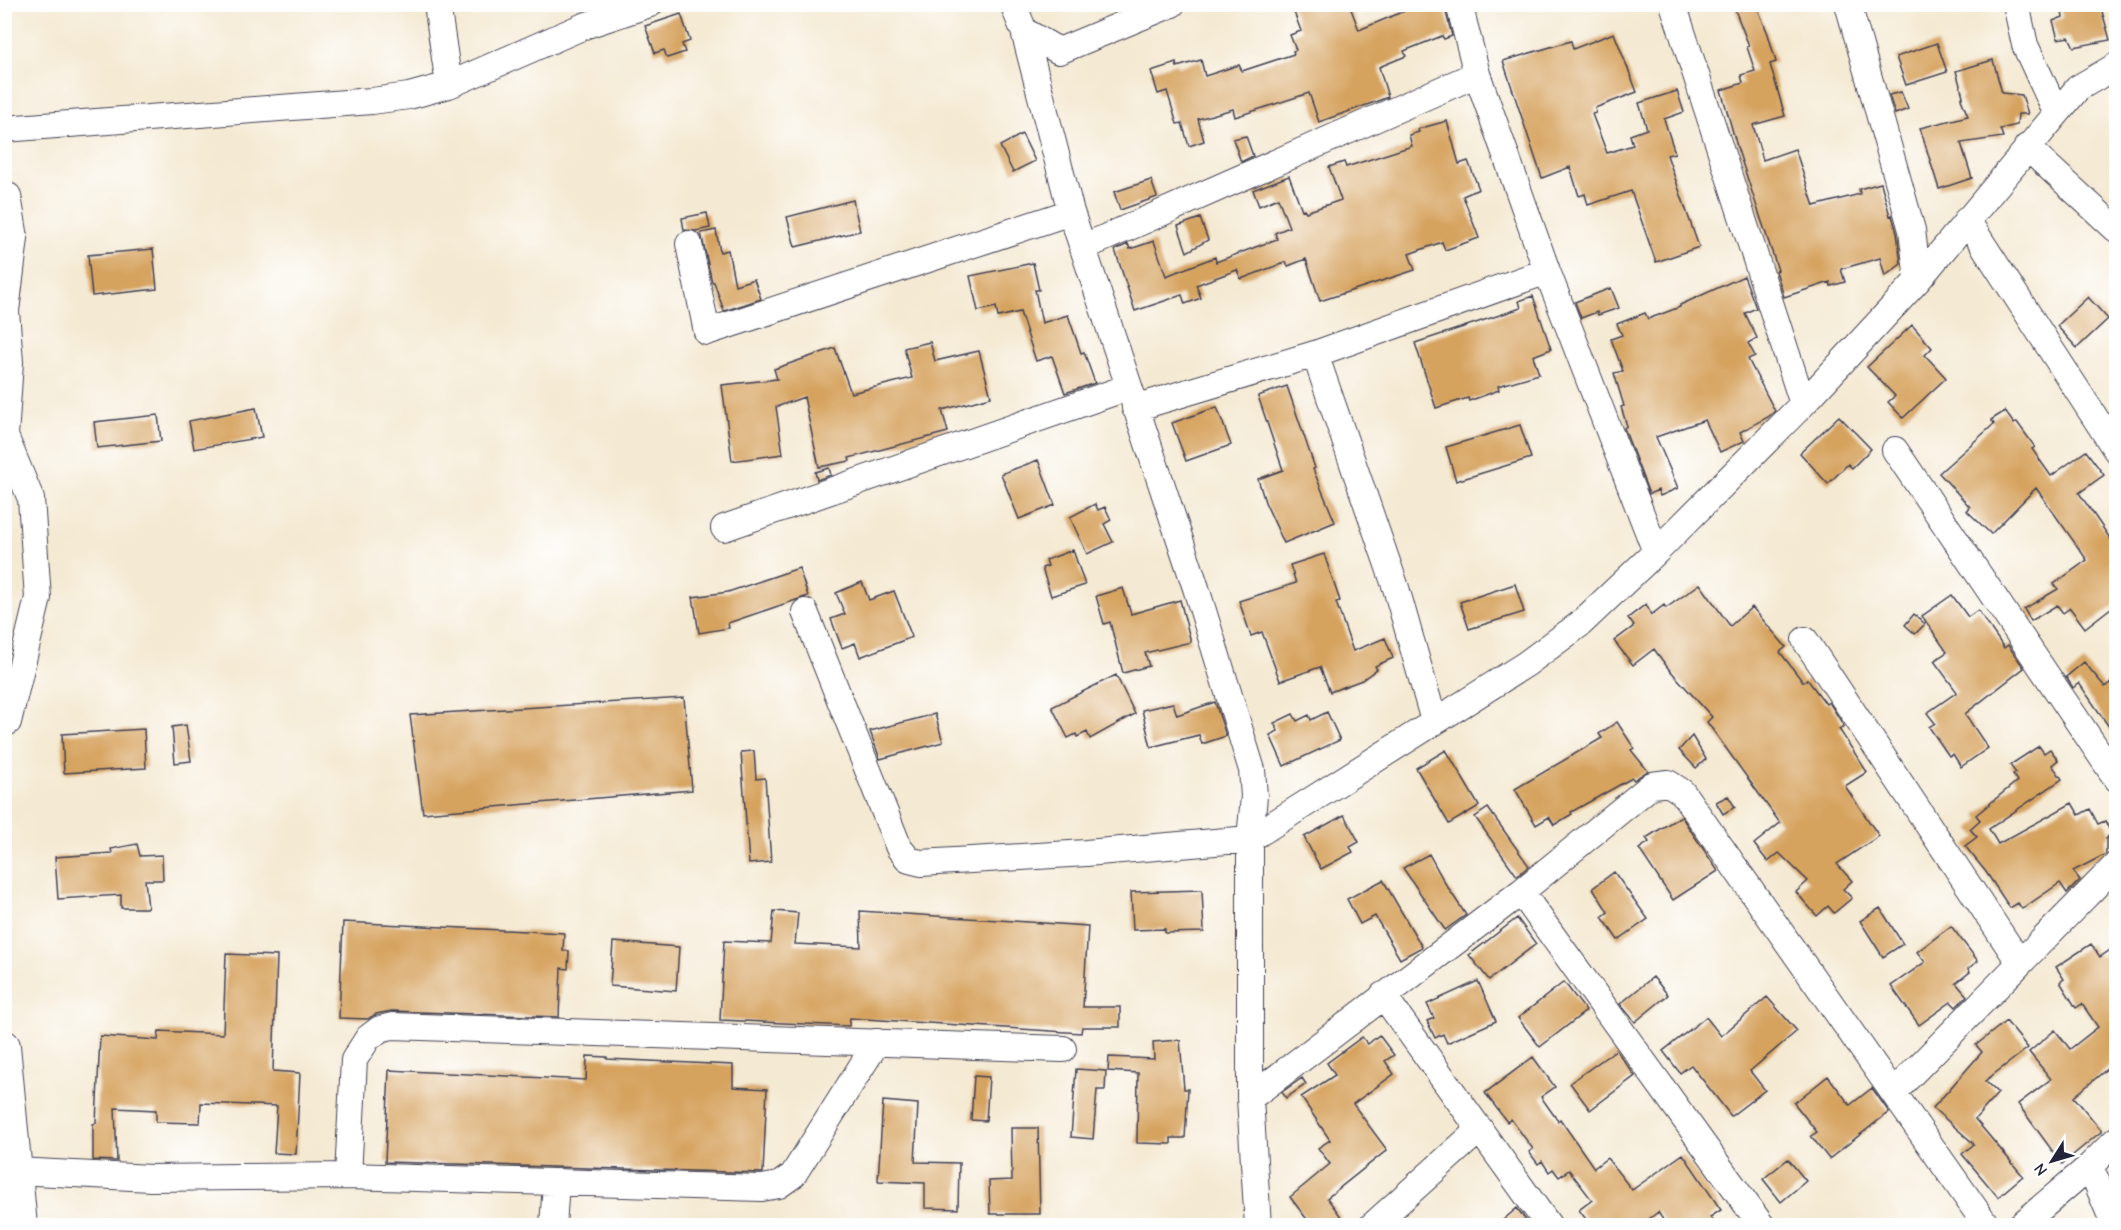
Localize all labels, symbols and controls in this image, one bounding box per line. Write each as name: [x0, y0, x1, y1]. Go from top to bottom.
north arrow: [2022, 1131, 2082, 1191]
text: N: [2030, 1160, 2051, 1179]

